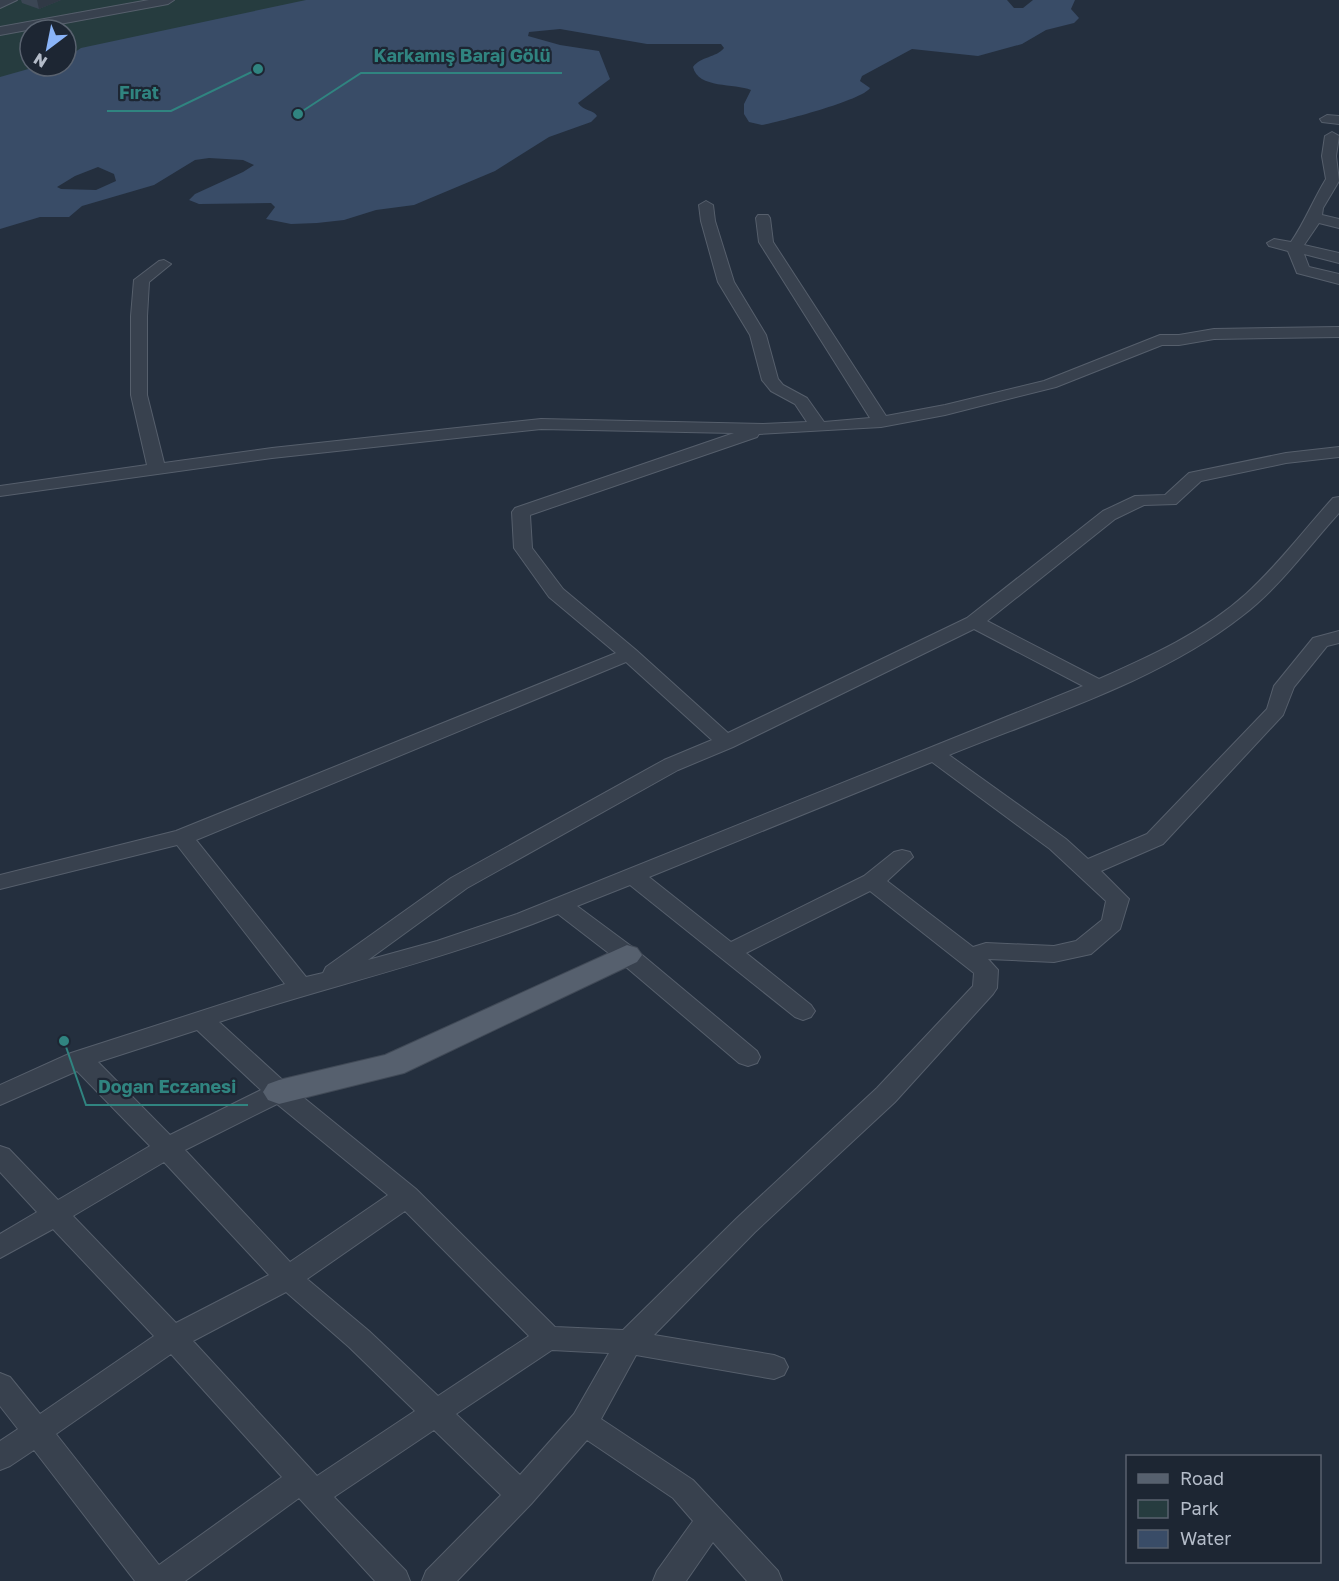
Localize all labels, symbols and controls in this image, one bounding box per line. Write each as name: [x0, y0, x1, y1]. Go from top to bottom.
north arrow: [18, 18, 78, 78]
callout: Karkamış Baraj Gölü: [361, 37, 562, 73]
text: Karkamış Baraj Gölü: [374, 44, 550, 66]
text: N: [30, 49, 51, 72]
callout: Fırat: [107, 75, 171, 111]
text: Fırat: [119, 81, 159, 103]
callout: Doğan Eczanesi: [86, 1069, 248, 1105]
text: Doğan Eczanesi: [98, 1075, 236, 1097]
legend: [1126, 1455, 1321, 1563]
text: Road: [1180, 1467, 1224, 1489]
text: Park: [1180, 1497, 1219, 1519]
text: Water: [1180, 1527, 1231, 1549]

